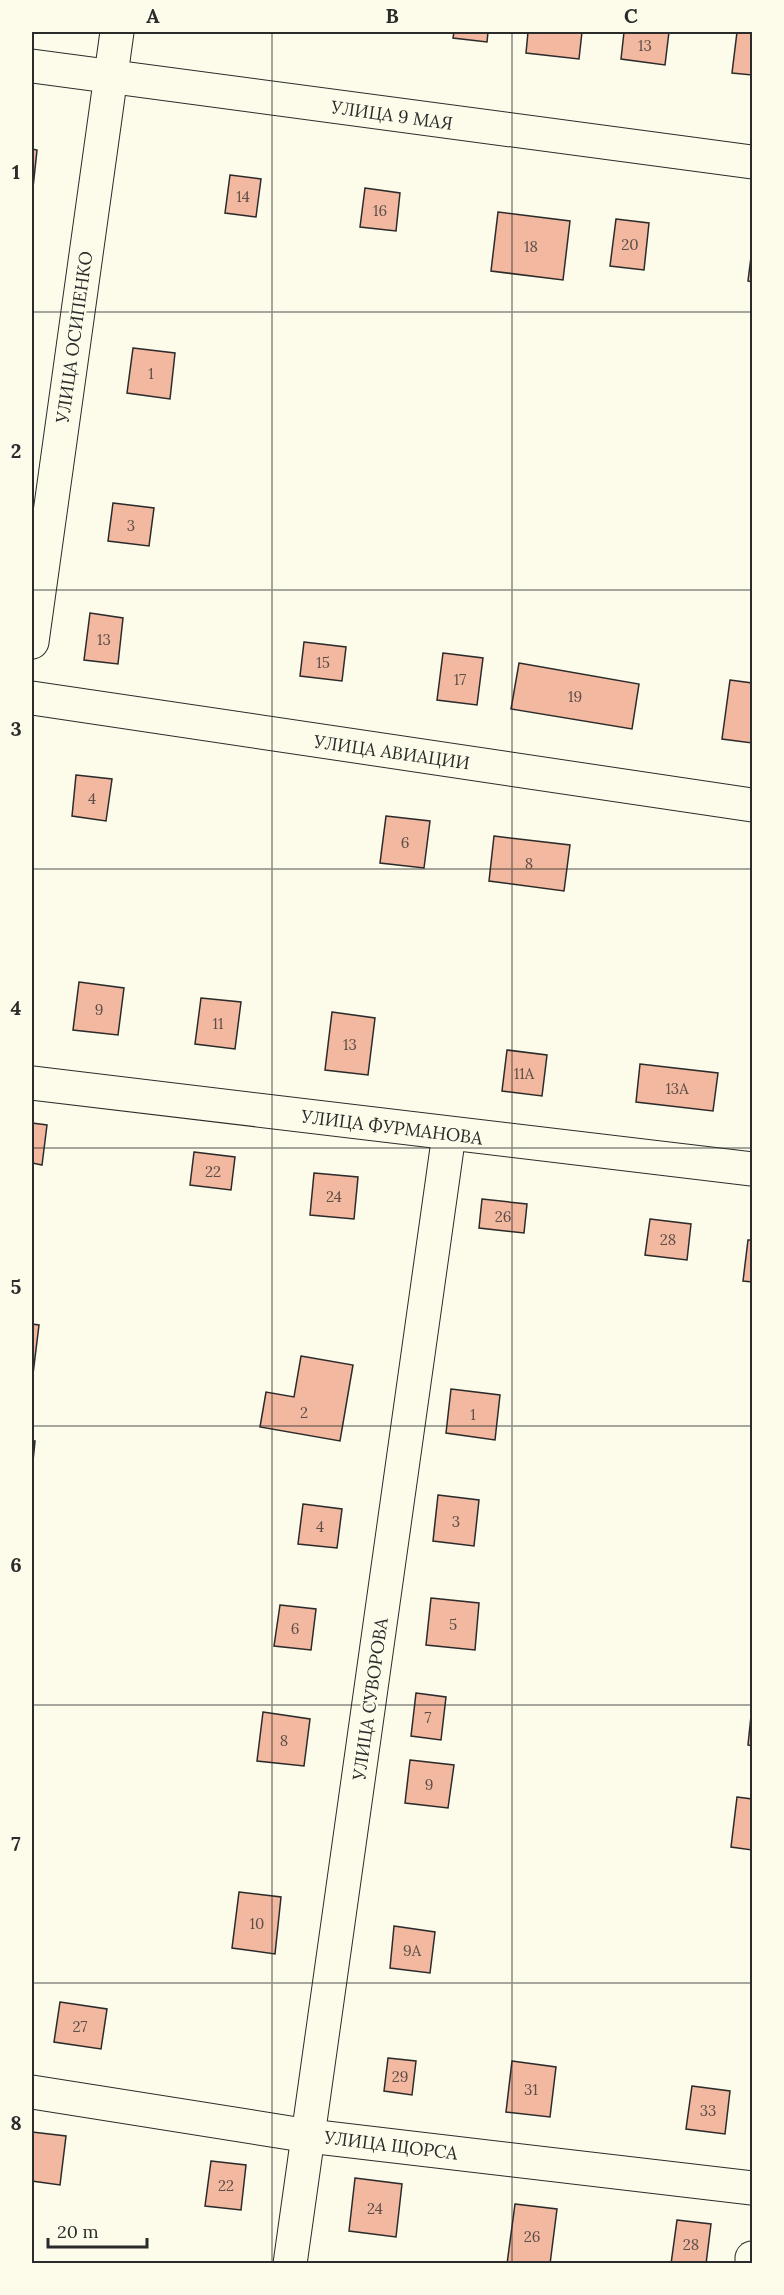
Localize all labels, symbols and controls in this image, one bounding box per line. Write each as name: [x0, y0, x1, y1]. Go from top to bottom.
text: A: [146, 3, 160, 28]
text: B: [385, 3, 399, 28]
text: C: [624, 3, 638, 28]
house number: 13: [638, 36, 652, 55]
street label: УЛИЦА 9 МАЯ: [329, 95, 454, 135]
text: 1: [12, 159, 20, 184]
house number: 14: [236, 187, 250, 206]
house number: 16: [373, 201, 387, 220]
house number: 20: [621, 235, 639, 254]
house number: 18: [524, 237, 538, 256]
street label: УЛИЦА ОСИПЕНКО: [50, 250, 97, 425]
house number: 1: [148, 364, 154, 383]
text: 2: [11, 438, 21, 463]
house number: 3: [127, 516, 135, 535]
house number: 13: [97, 630, 111, 649]
house number: 15: [316, 653, 330, 672]
house number: 17: [454, 670, 466, 689]
house number: 19: [568, 687, 582, 706]
text: 3: [10, 716, 22, 741]
street label: УЛИЦА АВИАЦИИ: [312, 730, 471, 774]
house number: 4: [88, 789, 96, 808]
house number: 6: [401, 833, 409, 852]
house number: 8: [525, 854, 533, 873]
text: 4: [11, 995, 22, 1020]
house number: 9: [95, 1000, 103, 1019]
house number: 11: [213, 1014, 223, 1033]
house number: 13: [343, 1035, 357, 1054]
house number: 11А: [514, 1064, 535, 1083]
house number: 13А: [665, 1079, 689, 1098]
street label: УЛИЦА ФУРМАНОВА: [299, 1104, 485, 1150]
house number: 22: [205, 1162, 221, 1181]
house number: 24: [326, 1187, 342, 1206]
house number: 26: [495, 1207, 511, 1226]
house number: 28: [660, 1230, 676, 1249]
text: 5: [11, 1274, 22, 1299]
house number: 2: [300, 1403, 308, 1422]
house number: 1: [470, 1405, 476, 1424]
house number: 3: [452, 1512, 460, 1531]
house number: 4: [316, 1517, 324, 1536]
text: 6: [10, 1552, 22, 1577]
house number: 5: [449, 1615, 457, 1634]
street label: УЛИЦА СУВОРОВА: [347, 1616, 393, 1783]
house number: 6: [291, 1619, 299, 1638]
house number: 7: [425, 1708, 432, 1727]
house number: 8: [280, 1731, 288, 1750]
house number: 9: [425, 1775, 433, 1794]
text: 7: [11, 1831, 21, 1856]
house number: 10: [250, 1914, 264, 1933]
house number: 9А: [403, 1941, 422, 1960]
house number: 27: [73, 2017, 88, 2036]
house number: 29: [392, 2067, 408, 2086]
house number: 31: [524, 2080, 538, 2099]
house number: 33: [700, 2101, 716, 2120]
text: 8: [10, 2110, 22, 2135]
street label: УЛИЦА ЩОРСА: [322, 2125, 460, 2165]
house number: 22: [218, 2176, 234, 2195]
house number: 24: [367, 2199, 383, 2218]
scale bar: [48, 2211, 147, 2249]
text: 20 m: [57, 2220, 99, 2243]
house number: 26: [524, 2227, 540, 2246]
house number: 28: [683, 2235, 699, 2254]

